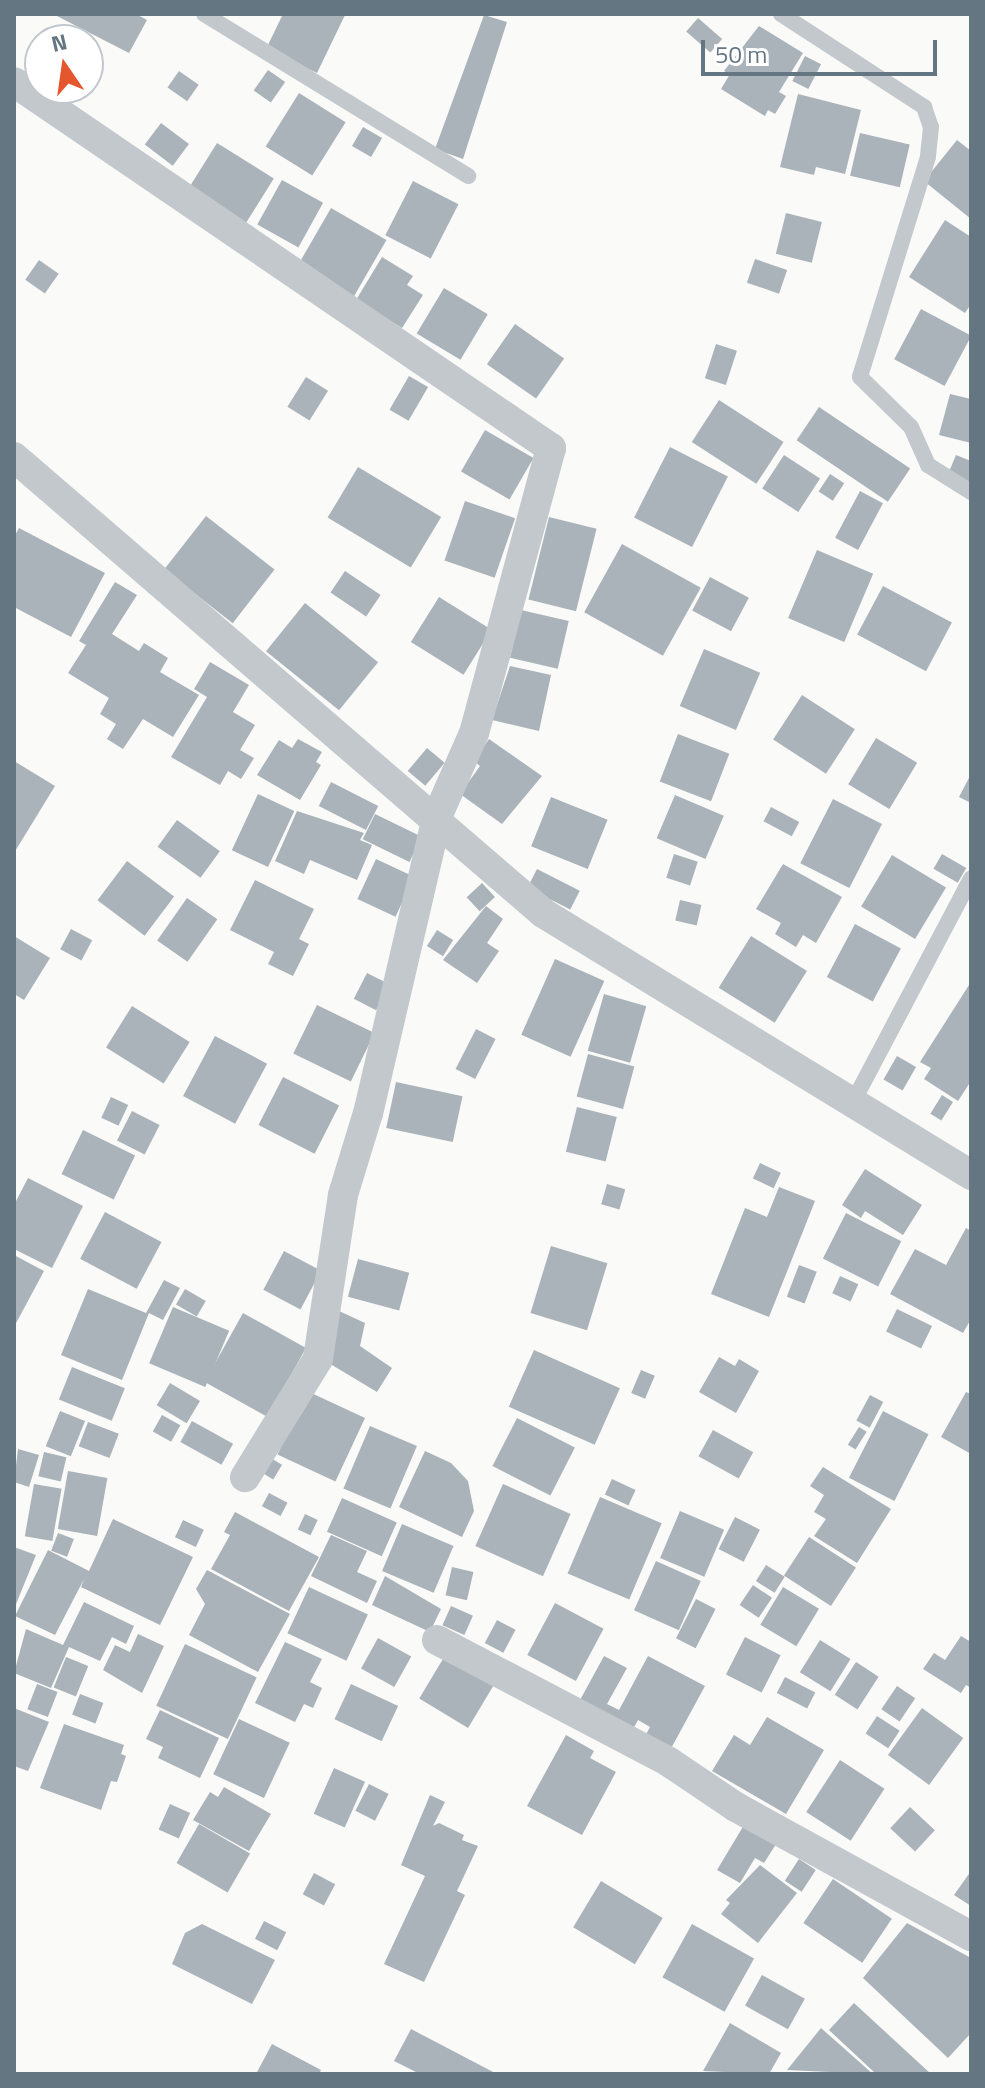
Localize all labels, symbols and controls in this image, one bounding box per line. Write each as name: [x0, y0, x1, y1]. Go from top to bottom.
north arrow: [24, 24, 104, 104]
text: N: [48, 24, 70, 61]
scale bar: [705, 24, 941, 74]
text: 50 m: [715, 36, 767, 72]

